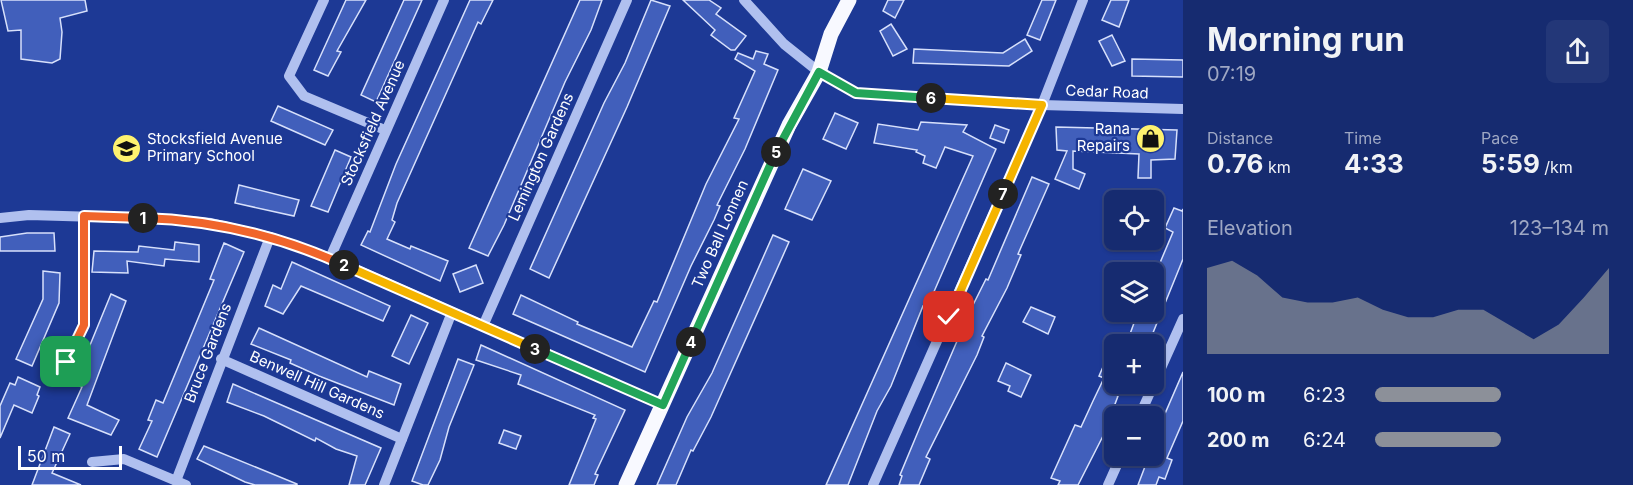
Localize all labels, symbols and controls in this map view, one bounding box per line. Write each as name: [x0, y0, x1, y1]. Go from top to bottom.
text: Morning run: [1207, 19, 1405, 59]
button: share: [1546, 20, 1609, 83]
street label: Stocksfield Avenue: [336, 57, 409, 189]
text: 07:19: [1207, 62, 1256, 86]
street label: Cedar Road: [1065, 81, 1149, 102]
pin: 6: [916, 83, 946, 113]
text: 6: [926, 88, 936, 108]
street label: Lemington Gardens: [504, 90, 577, 224]
place label: Rana Repairs: [1077, 119, 1130, 155]
shop icon: Rana Repairs: [1135, 122, 1167, 154]
text: Distance: [1207, 128, 1273, 148]
text: Time: [1344, 128, 1382, 148]
text: Pace: [1481, 128, 1519, 148]
place label: Stocksfield Avenue Primary School: [147, 129, 283, 165]
school or university icon: Stocksfield Avenue Primary School: [110, 132, 142, 164]
pin: 5: [761, 137, 791, 167]
text: 5: [771, 142, 781, 162]
text: 0.76: [1207, 148, 1263, 179]
text: 4:33: [1344, 148, 1404, 179]
text: 5:59: [1481, 148, 1540, 179]
text: km: [1263, 157, 1291, 177]
text: /km: [1540, 157, 1573, 177]
street label: Two Ball Lonnen: [687, 177, 752, 291]
pin: 7: [988, 179, 1018, 209]
text: 7: [998, 184, 1008, 204]
map controls: [1104, 190, 1164, 466]
button: locate: [1104, 190, 1164, 250]
pin: 1: [128, 203, 158, 233]
text: 1: [140, 208, 146, 228]
text: Elevation: [1207, 216, 1293, 240]
text: 123–134 m: [1510, 216, 1609, 240]
pin: 2: [329, 250, 359, 280]
text: 2: [339, 255, 349, 275]
button: layers: [1104, 262, 1164, 322]
pin: [923, 291, 974, 342]
street label: Bruce Gardens: [180, 300, 235, 406]
icon: check: [932, 300, 965, 333]
pin: 4: [676, 327, 706, 357]
text: 4: [686, 332, 696, 352]
pin: 3: [520, 334, 550, 364]
button: +: [1104, 334, 1164, 394]
pin: [40, 336, 91, 387]
text: 3: [530, 339, 540, 359]
icon: arrive: [49, 345, 82, 378]
street label: Benwell Hill Gardens: [247, 346, 388, 423]
text: 100 m: [1207, 383, 1266, 407]
text: 6:23: [1303, 383, 1346, 407]
button: −: [1104, 406, 1164, 466]
text: 200 m: [1207, 428, 1270, 452]
text: 6:24: [1303, 428, 1346, 452]
scale bar: [18, 443, 122, 470]
text: 50 m: [27, 446, 65, 466]

